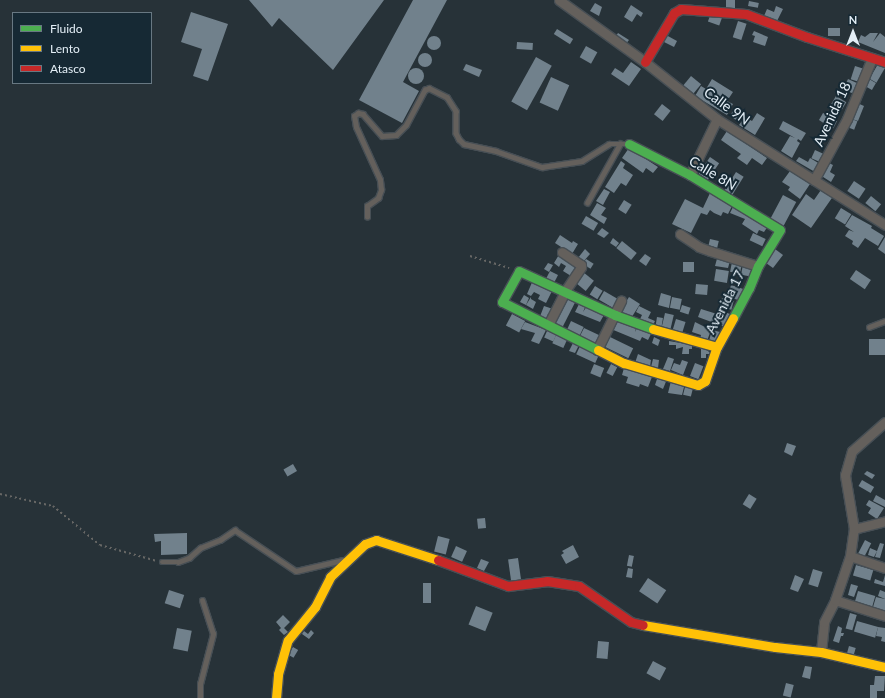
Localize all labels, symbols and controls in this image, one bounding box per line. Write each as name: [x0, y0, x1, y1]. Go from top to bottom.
legend: [12, 12, 152, 84]
north arrow: [833, 12, 873, 52]
text: N: [849, 13, 857, 26]
text: Fluido: [50, 21, 83, 36]
text: Lento: [50, 41, 80, 56]
text: Atasco: [50, 61, 86, 76]
street label: Avenida 18: [810, 79, 854, 149]
street label: Calle 9N: [701, 84, 753, 128]
street label: Calle 8N: [686, 152, 740, 194]
street label: Avenida 17: [702, 267, 748, 337]

